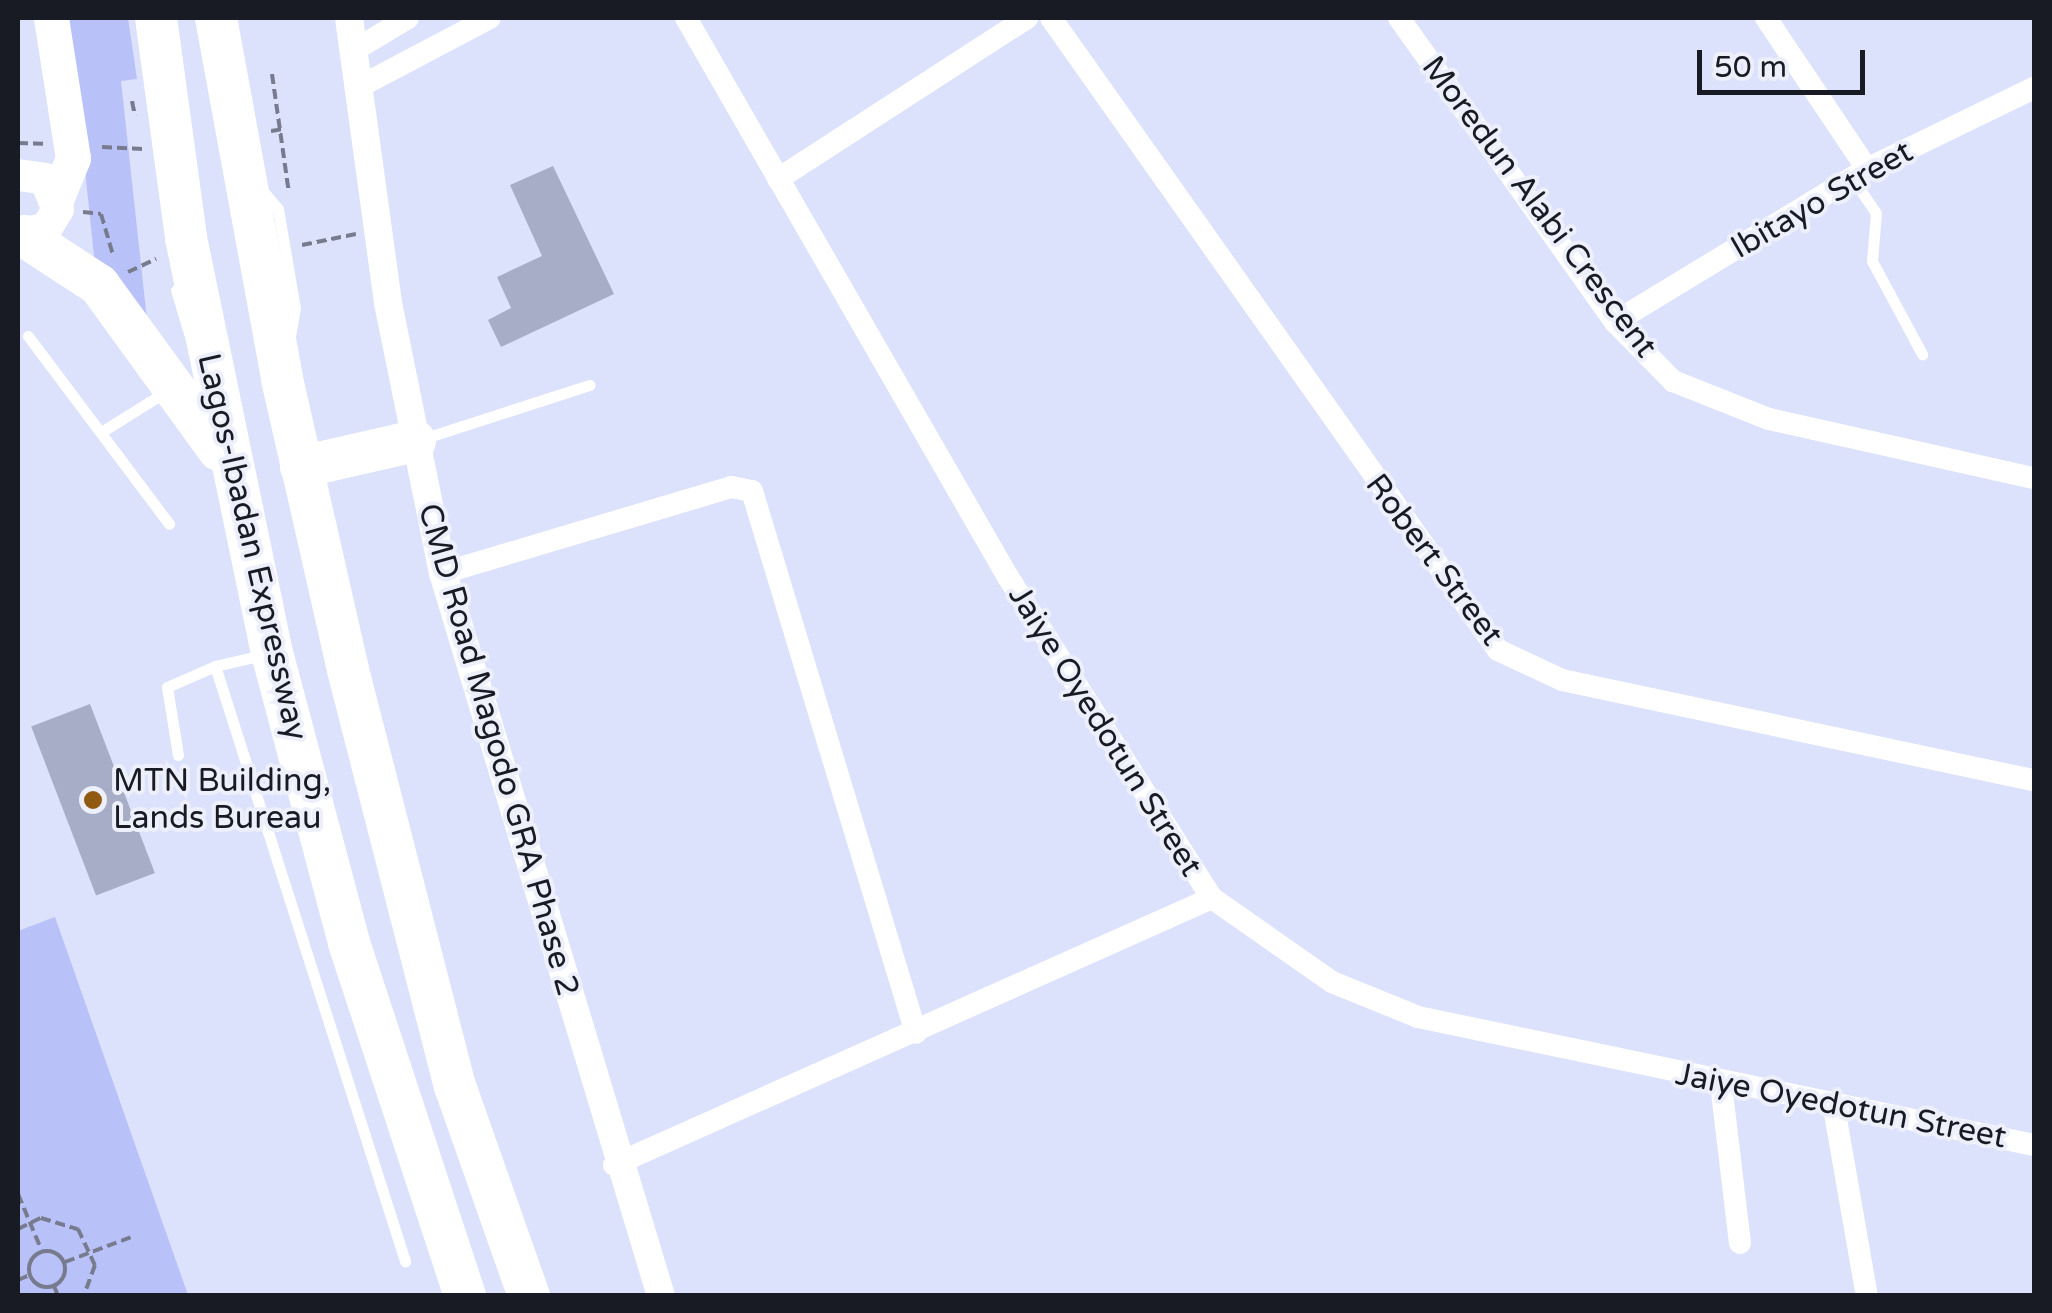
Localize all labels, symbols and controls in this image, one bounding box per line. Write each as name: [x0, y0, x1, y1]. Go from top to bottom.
scale bar: [1702, 30, 1870, 92]
street label: Moredun Alabi Crescent: [1413, 49, 1665, 365]
text: 50 m: [1714, 49, 1787, 86]
street label: Ibitayo Street: [1724, 133, 1920, 267]
street label: Lagos-Ibadan Expressway: [189, 350, 315, 744]
street label: Robert Street: [1357, 467, 1511, 653]
street label: CMD Road Magodo GRA Phase 2: [409, 499, 587, 1001]
street label: Jaiye Oyedotun Street: [1000, 578, 1210, 884]
place label: MTN Building, Lands Bureau: [113, 763, 331, 838]
marker: MTN Building, Lands Bureau: [82, 789, 104, 811]
street label: Jaiye Oyedotun Street: [1673, 1055, 2009, 1157]

